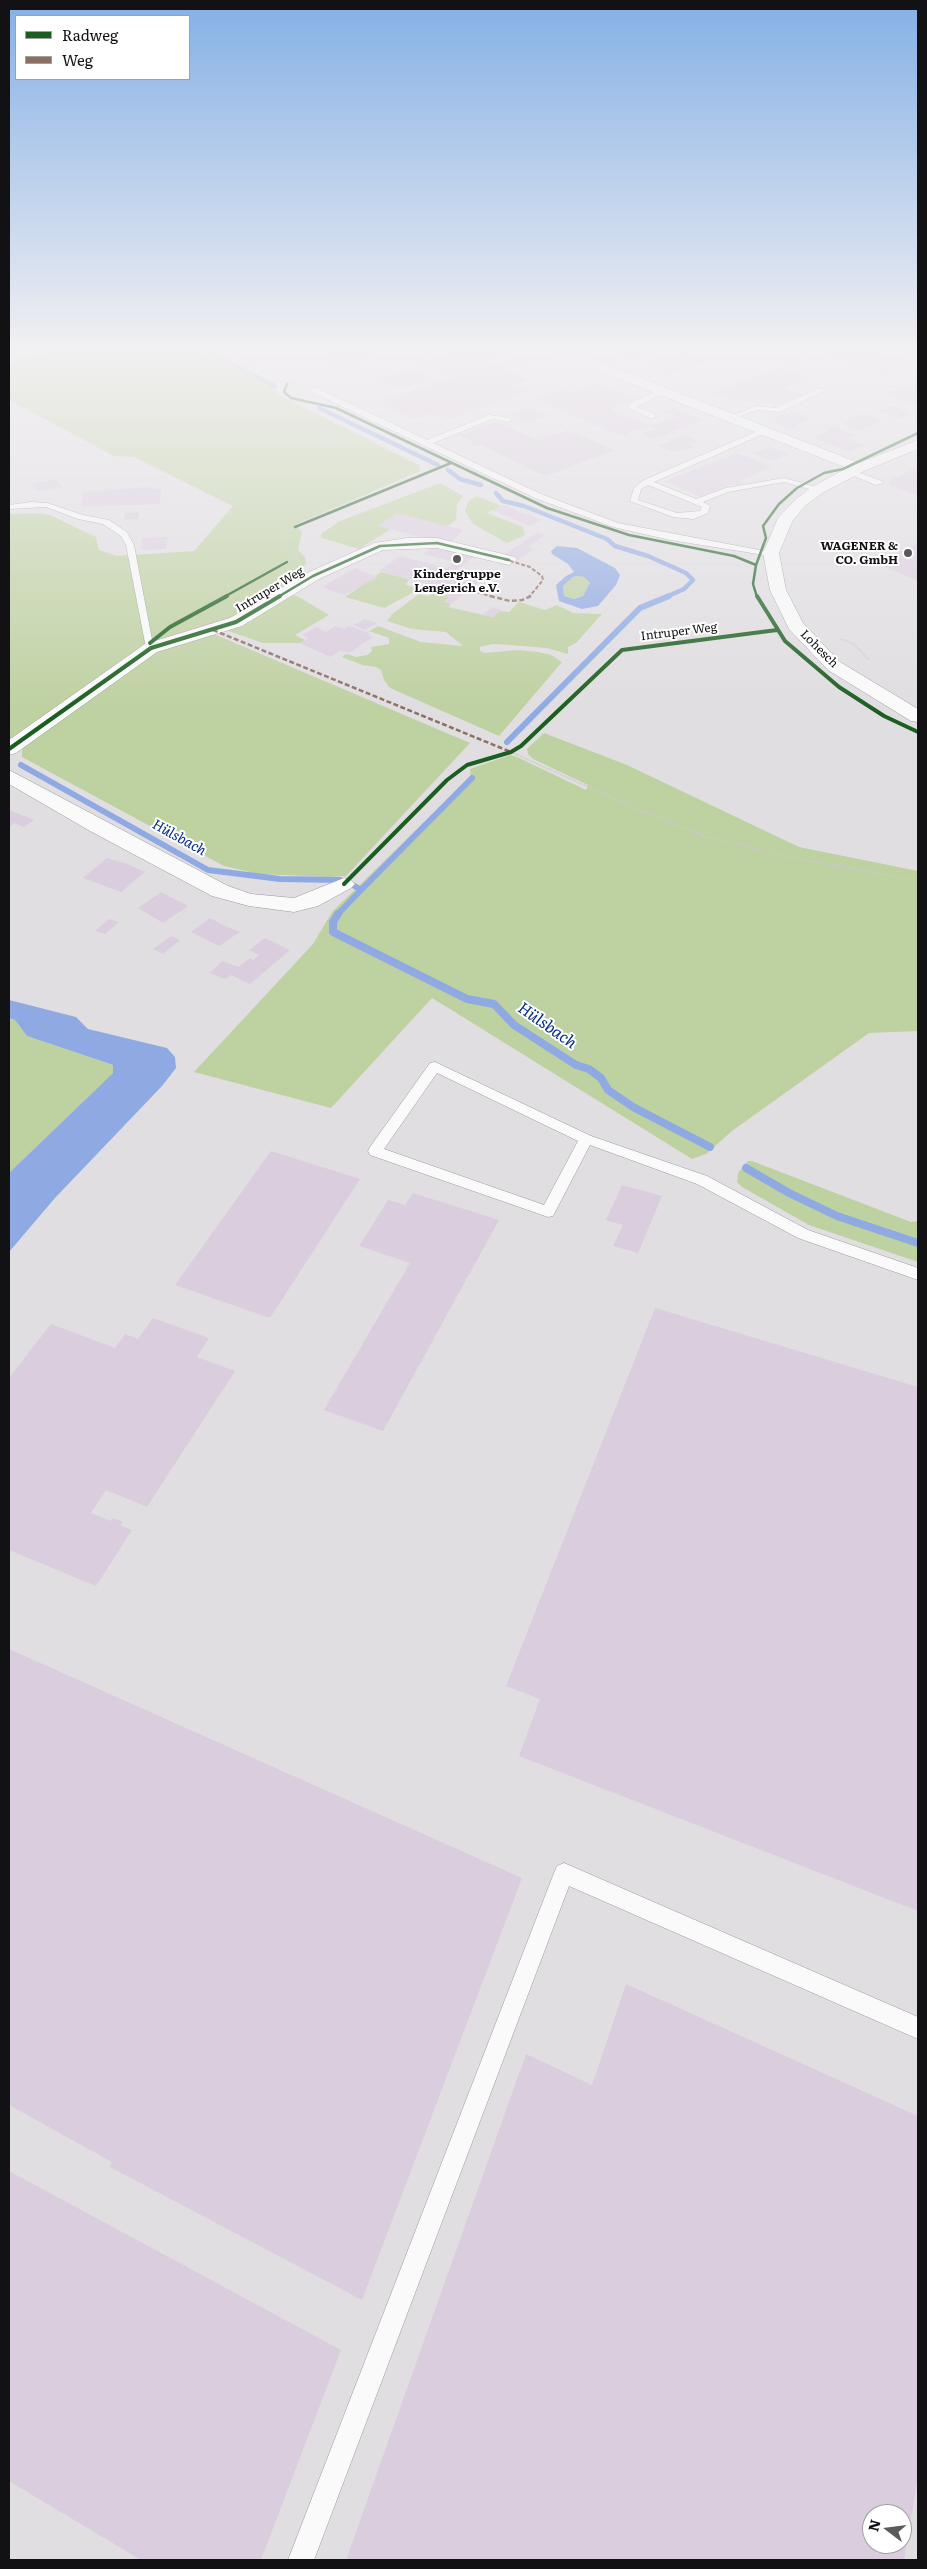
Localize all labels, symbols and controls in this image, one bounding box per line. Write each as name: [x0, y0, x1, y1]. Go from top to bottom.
legend: [15, 15, 190, 80]
text: Radweg: [62, 23, 118, 46]
text: Weg: [62, 48, 93, 71]
place label: WAGENER & CO. GmbH: [821, 539, 898, 567]
marker: WAGENER & CO. GmbH: [902, 547, 914, 559]
marker: Kindergruppe Lengerich e.V.: [451, 553, 463, 565]
street label: Intruper Weg: [233, 564, 307, 616]
place label: Kindergruppe Lengerich e.V.: [413, 567, 501, 595]
street label: Intruper Weg: [640, 620, 718, 644]
street label: Lohesch: [797, 627, 841, 671]
water label: Hülsbach: [149, 816, 209, 860]
water label: Hülsbach: [514, 999, 580, 1053]
north arrow: [862, 2504, 912, 2554]
text: N: [862, 2517, 885, 2534]

